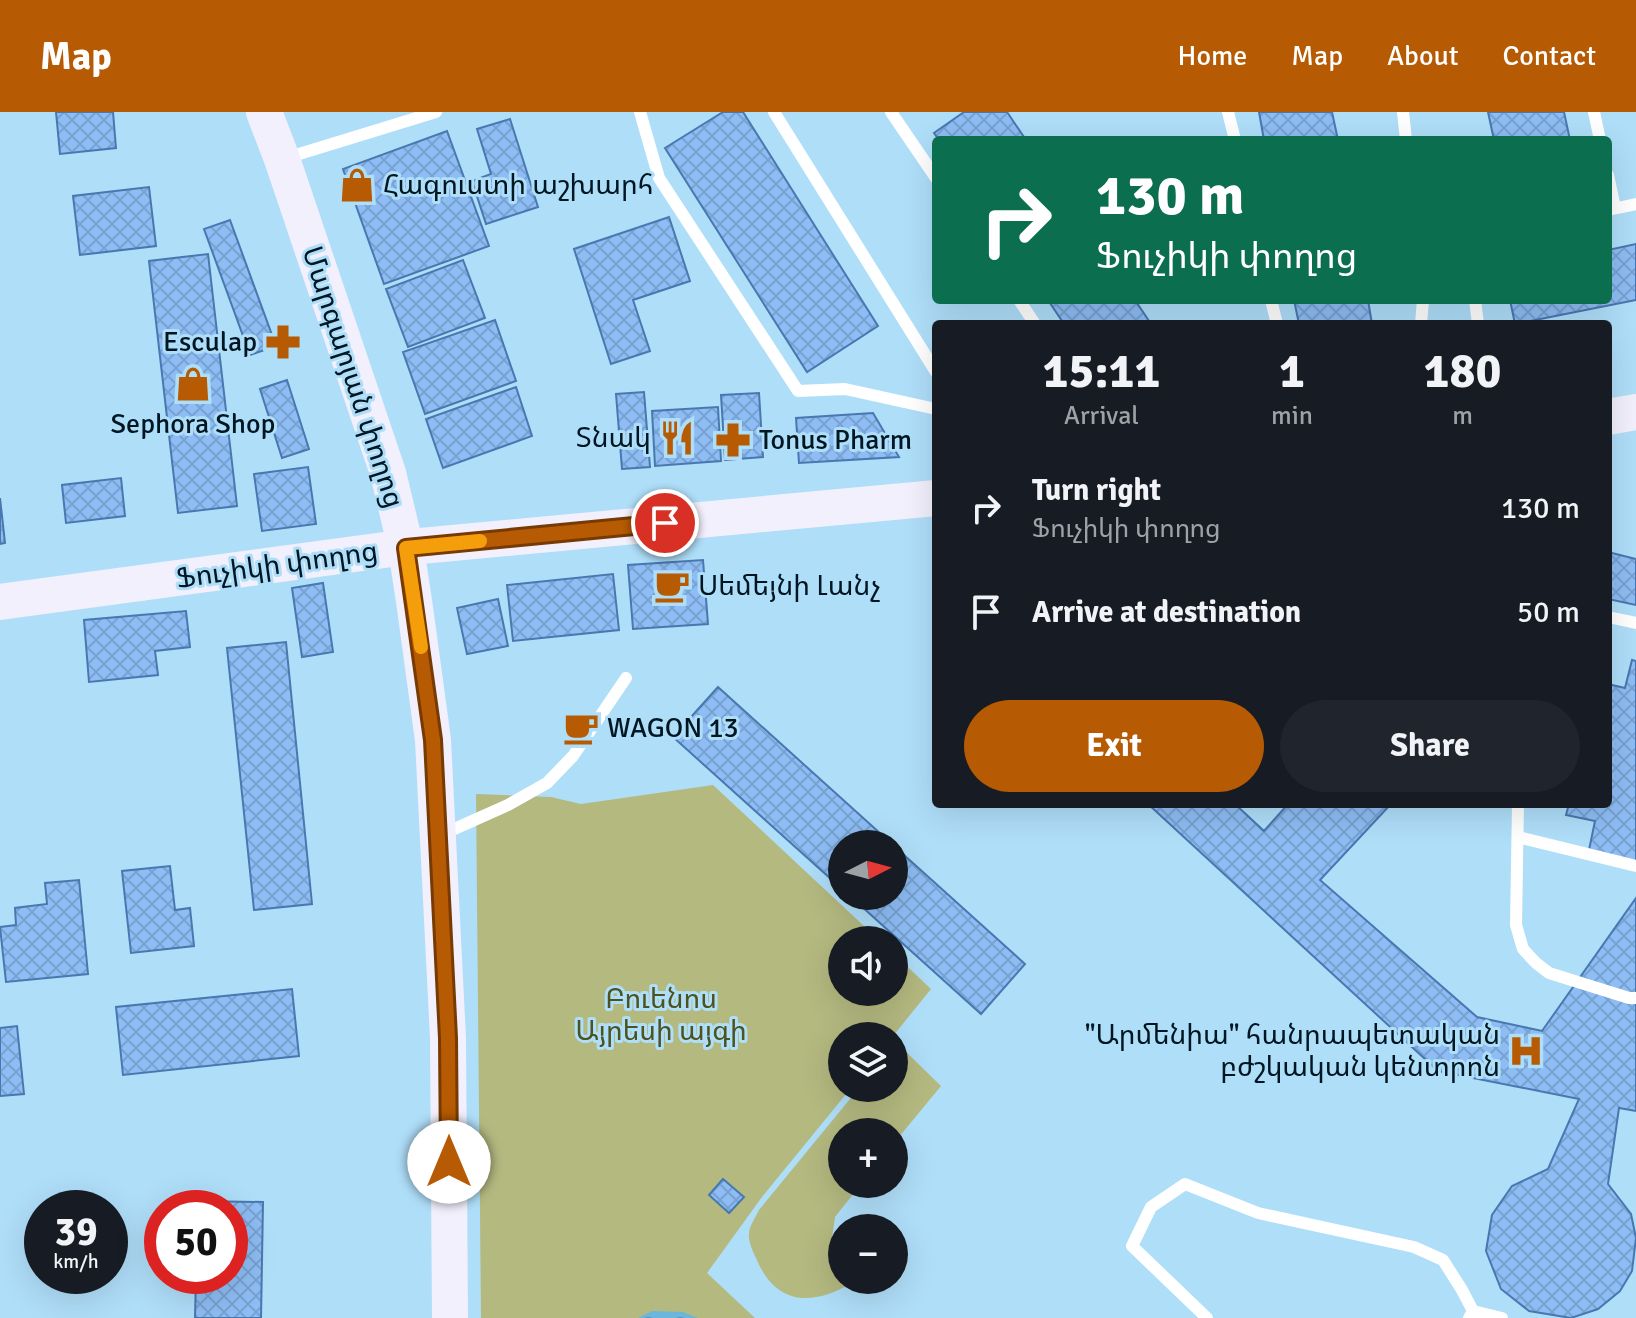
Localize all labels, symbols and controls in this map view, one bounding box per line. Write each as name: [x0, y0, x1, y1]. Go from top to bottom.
text: Map: [40, 33, 112, 80]
text: Home: [1178, 39, 1247, 73]
text: Map: [1291, 39, 1343, 73]
text: About: [1387, 39, 1459, 73]
text: Contact: [1503, 39, 1596, 73]
text: 130 m: [1096, 161, 1244, 230]
shop icon: Հագուստի աշխարհ: [338, 166, 376, 204]
place label: Հագուստի աշխարհ: [383, 168, 654, 202]
icon: right: [964, 168, 1068, 272]
text: Ֆուչիկի փողոց: [1096, 234, 1357, 279]
street label: Մարգարյան փողոց: [295, 242, 411, 512]
pharmacy icon: Esculap: [264, 323, 302, 361]
place label: Esculap: [163, 325, 257, 359]
text: 15:11: [1043, 342, 1160, 401]
text: 1: [1279, 342, 1305, 401]
text: 180: [1424, 342, 1501, 401]
shop icon: Sephora Shop: [174, 365, 212, 403]
text: Arrival: [1064, 400, 1139, 432]
text: min: [1271, 400, 1313, 432]
text: m: [1452, 400, 1473, 432]
place label: Sephora Shop: [111, 407, 275, 441]
restaurant icon: Տնակ: [658, 419, 696, 457]
place label: Տնակ: [576, 421, 651, 455]
pharmacy icon: Tonus Pharm: [714, 421, 752, 459]
place label: Tonus Pharm: [759, 423, 912, 457]
text: Turn right: [1032, 472, 1161, 509]
icon: right: [964, 486, 1008, 530]
pin: [631, 489, 699, 557]
text: 130 m: [1501, 490, 1580, 527]
icon: arrive: [643, 501, 687, 545]
text: Ֆուչիկի փողոց: [1032, 513, 1221, 545]
street label: Ֆուչիկի փողոց: [174, 534, 380, 596]
cafe icon: Սեմեյնի Լանչ: [653, 567, 691, 605]
place label: Սեմեյնի Լանչ: [698, 569, 881, 603]
icon: arrive: [964, 590, 1008, 634]
text: Arrive at destination: [1032, 594, 1301, 631]
text: 50 m: [1517, 594, 1580, 631]
button: Exit: [964, 700, 1264, 792]
button: Share: [1280, 700, 1580, 792]
cafe icon: WAGON 13: [562, 709, 600, 747]
place label: WAGON 13: [607, 711, 739, 745]
north arrow: [828, 830, 908, 910]
map controls: [828, 830, 908, 1294]
button: sound: [828, 926, 908, 1006]
park label: Բուենոս Այրեսի այգի: [575, 982, 747, 1048]
place label: "Արմենիա" հանրապետական բժշկական կենտրոն: [1085, 1018, 1500, 1084]
button: layers: [828, 1022, 908, 1102]
hospital icon: "Արմենիա" հանրապետական բժշկական կենտրոն: [1507, 1032, 1545, 1070]
button: +: [828, 1118, 908, 1198]
position arrow: [407, 1120, 491, 1204]
speed limit sign: 50: [144, 1190, 248, 1294]
text: 39: [54, 1207, 98, 1257]
button: −: [828, 1214, 908, 1294]
text: km/h: [53, 1249, 99, 1274]

